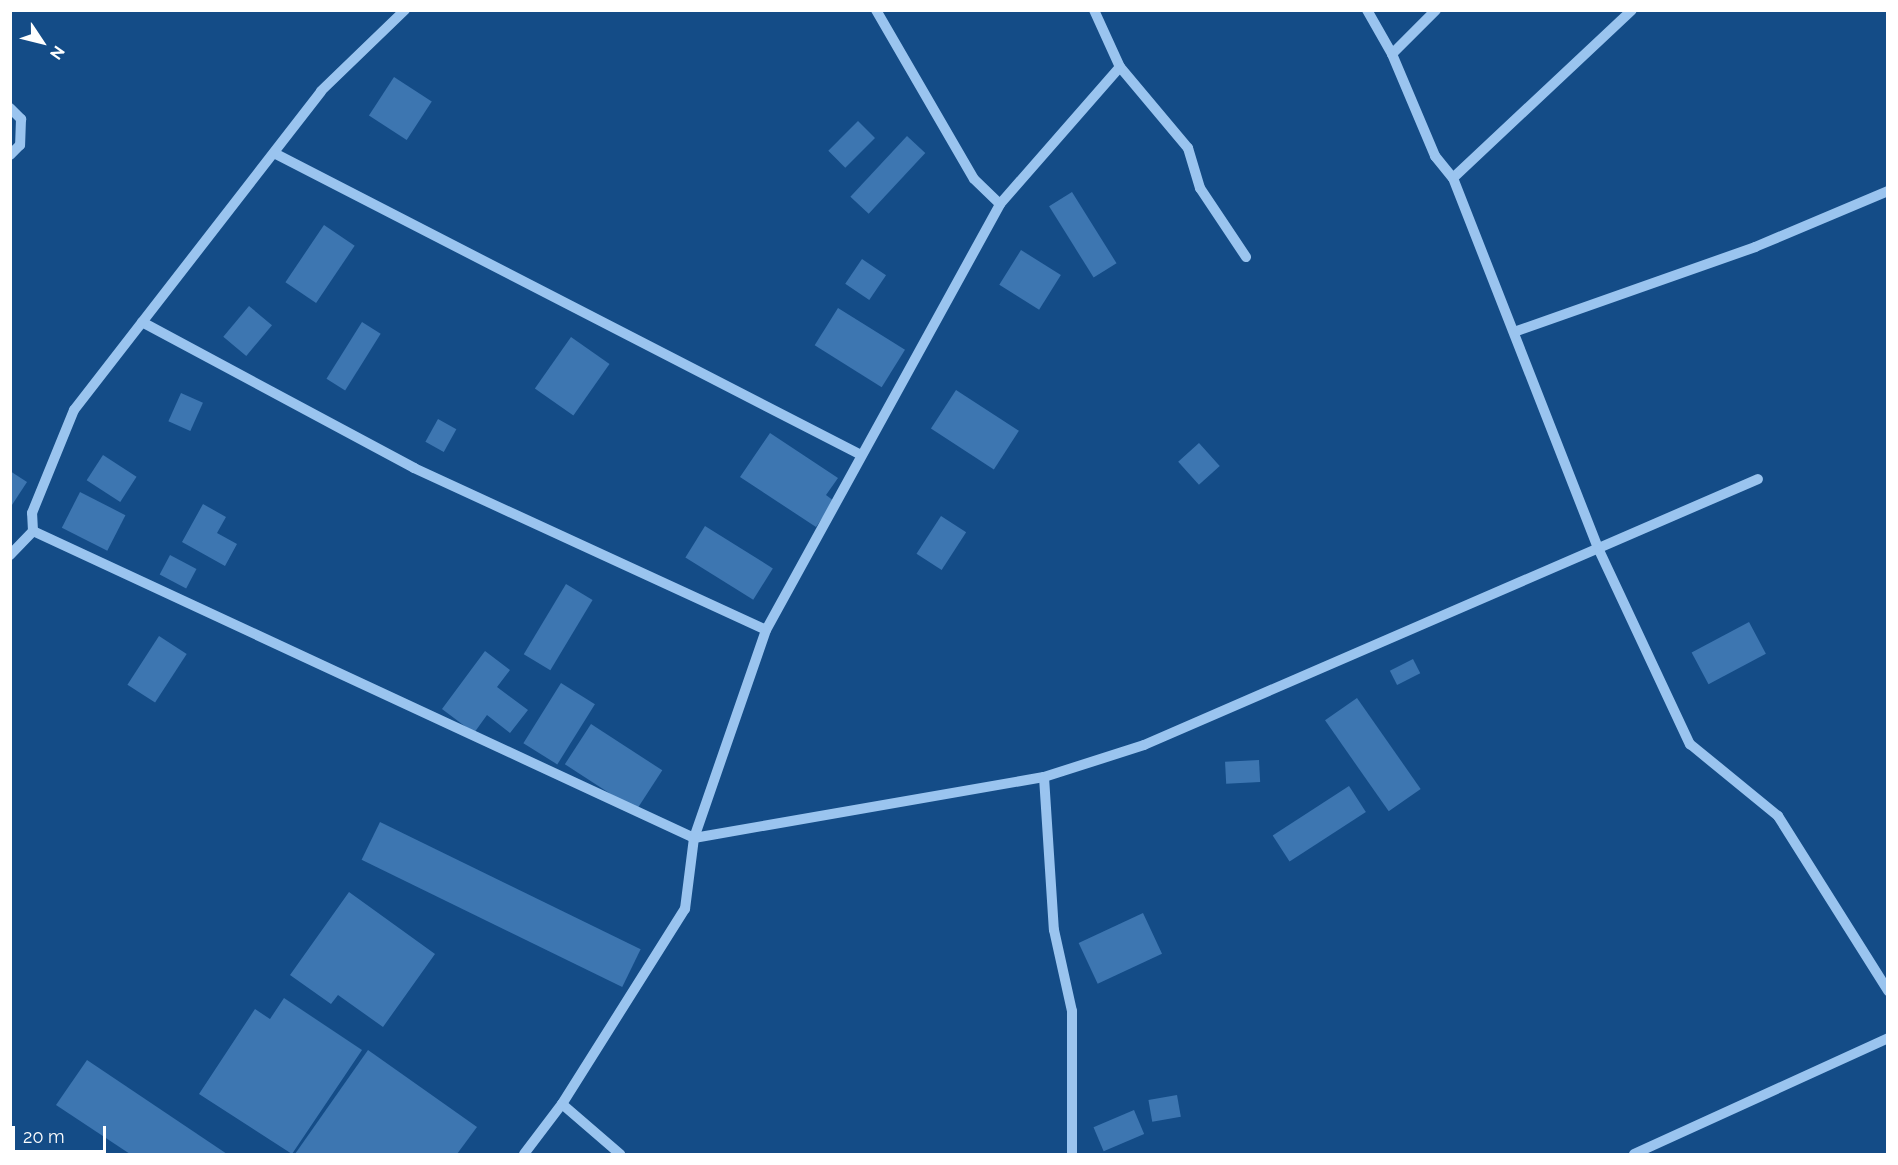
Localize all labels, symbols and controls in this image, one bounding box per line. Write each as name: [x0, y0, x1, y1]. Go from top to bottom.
north arrow: [12, 12, 72, 72]
text: N: [46, 42, 68, 63]
scale bar: [15, 1114, 110, 1152]
text: 20 m: [23, 1126, 65, 1147]

